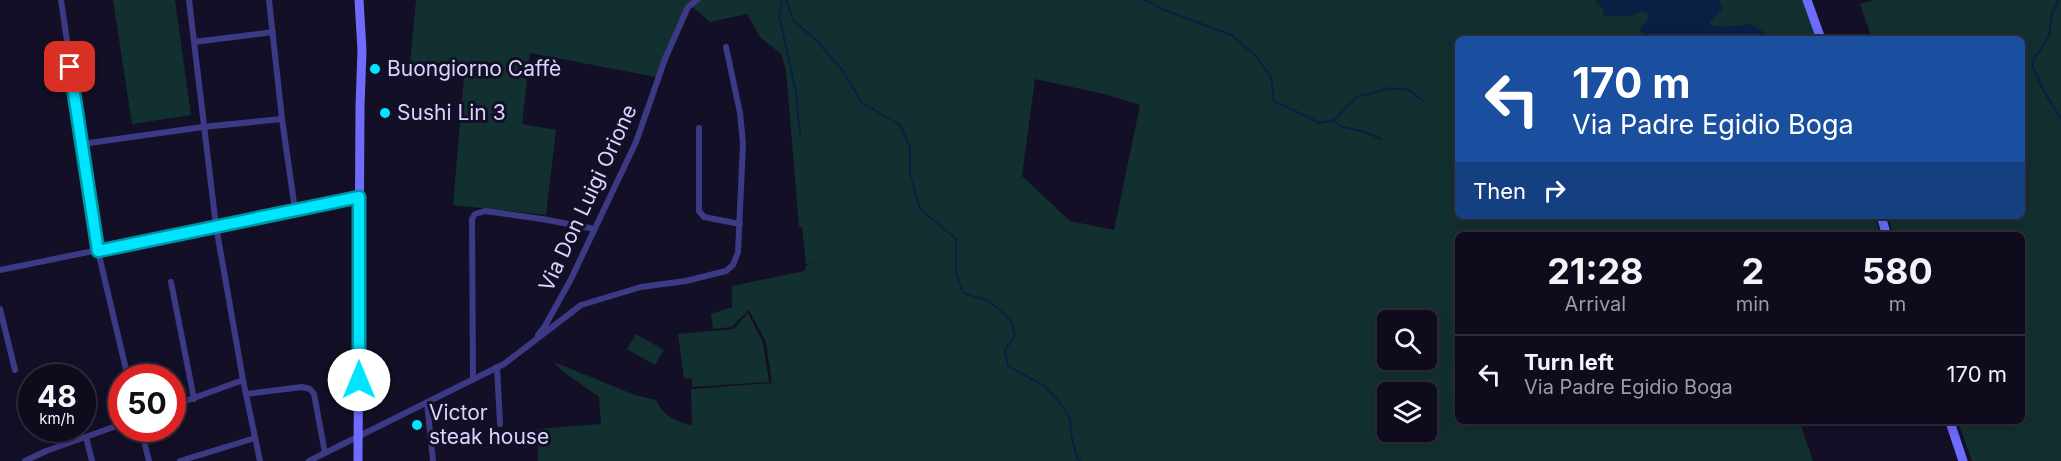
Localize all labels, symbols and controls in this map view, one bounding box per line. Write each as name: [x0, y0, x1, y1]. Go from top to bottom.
pin: [44, 41, 95, 92]
icon: arrive: [53, 50, 86, 83]
place label: Buongiorno Caffè: [387, 56, 561, 81]
text: 170 m: [1572, 57, 1690, 108]
icon: left: [1473, 60, 1551, 138]
marker: Buongiorno Caffè: [368, 62, 382, 76]
place label: Sushi Lin 3: [397, 100, 506, 125]
street label: Via Don Luigi Orione: [533, 100, 642, 295]
marker: Sushi Lin 3: [378, 106, 392, 120]
text: Via Padre Egidio Boga: [1572, 108, 1854, 141]
icon: right: [1538, 174, 1571, 207]
text: Then: [1473, 178, 1526, 204]
text: 21:28: [1547, 249, 1644, 293]
text: 2: [1741, 249, 1764, 293]
text: 580: [1862, 249, 1933, 293]
text: Arrival: [1565, 292, 1626, 316]
text: min: [1736, 292, 1770, 316]
text: m: [1889, 292, 1906, 316]
map controls: [1377, 310, 1437, 442]
button: search: [1377, 310, 1437, 370]
position arrow: [327, 348, 391, 412]
text: Turn left: [1524, 349, 1614, 375]
icon: left: [1473, 358, 1506, 391]
text: 170 m: [1947, 361, 2007, 387]
speed limit sign: 50: [108, 364, 186, 442]
text: Via Padre Egidio Boga: [1524, 375, 1733, 399]
text: 48: [37, 378, 77, 414]
button: layers: [1377, 382, 1437, 442]
place label: Victor steak house: [429, 400, 549, 449]
text: km/h: [39, 409, 75, 428]
marker: Victor steak house: [410, 418, 424, 432]

